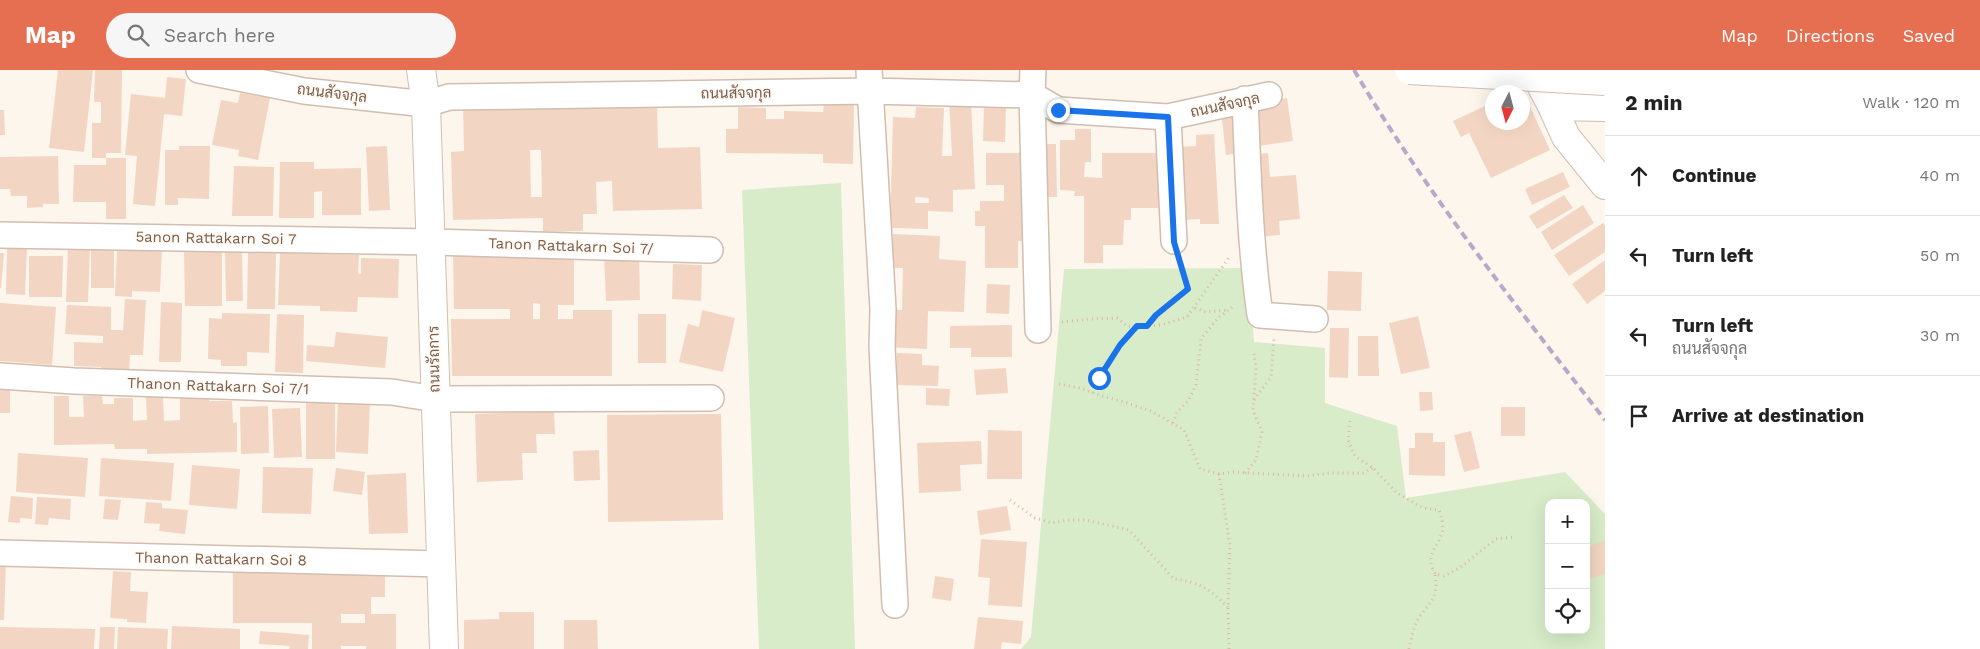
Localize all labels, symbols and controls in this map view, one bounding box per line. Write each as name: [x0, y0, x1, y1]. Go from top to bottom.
search box: [106, 13, 456, 58]
text: Map: [25, 21, 76, 49]
icon: search: [124, 21, 152, 49]
text: Search here: [164, 24, 275, 47]
text: Map: [1721, 25, 1758, 46]
text: Directions: [1786, 25, 1875, 46]
text: Saved: [1903, 25, 1955, 46]
street label: ถนนสัจจกุล: [296, 80, 368, 108]
street label: ถนนสัจจกุล: [701, 83, 771, 105]
north arrow: [1485, 85, 1530, 130]
street label: ถนนสัจจกุล: [1189, 89, 1262, 123]
text: 2 min: [1625, 90, 1682, 115]
text: Walk · 120 m: [1862, 93, 1960, 112]
route end: [1047, 99, 1070, 122]
icon: ahead: [1625, 162, 1653, 190]
text: Continue: [1672, 164, 1756, 187]
text: 40 m: [1920, 166, 1960, 185]
street label: 5anon Rattakarn Soi 7: [135, 228, 297, 248]
street label: Tanon Rattakarn Soi 7/: [488, 234, 654, 258]
icon: left: [1625, 242, 1653, 270]
text: Turn left: [1672, 244, 1753, 267]
text: 50 m: [1920, 246, 1960, 265]
text: Turn left: [1672, 314, 1753, 337]
icon: left: [1625, 322, 1653, 350]
street label: ถนนรัถการ: [424, 325, 444, 393]
text: 30 m: [1920, 326, 1960, 345]
text: ถนนสัจจกุล: [1672, 339, 1747, 358]
route start: [1088, 367, 1111, 390]
street label: Thanon Rattakarn Soi 7/1: [127, 374, 309, 398]
icon: arrive: [1625, 402, 1653, 430]
text: Arrive at destination: [1672, 404, 1864, 427]
map controls: [1545, 499, 1590, 634]
button: +: [1545, 499, 1590, 544]
button: −: [1545, 544, 1590, 589]
street label: Thanon Rattakarn Soi 8: [135, 549, 307, 569]
button: locate: [1545, 589, 1590, 634]

